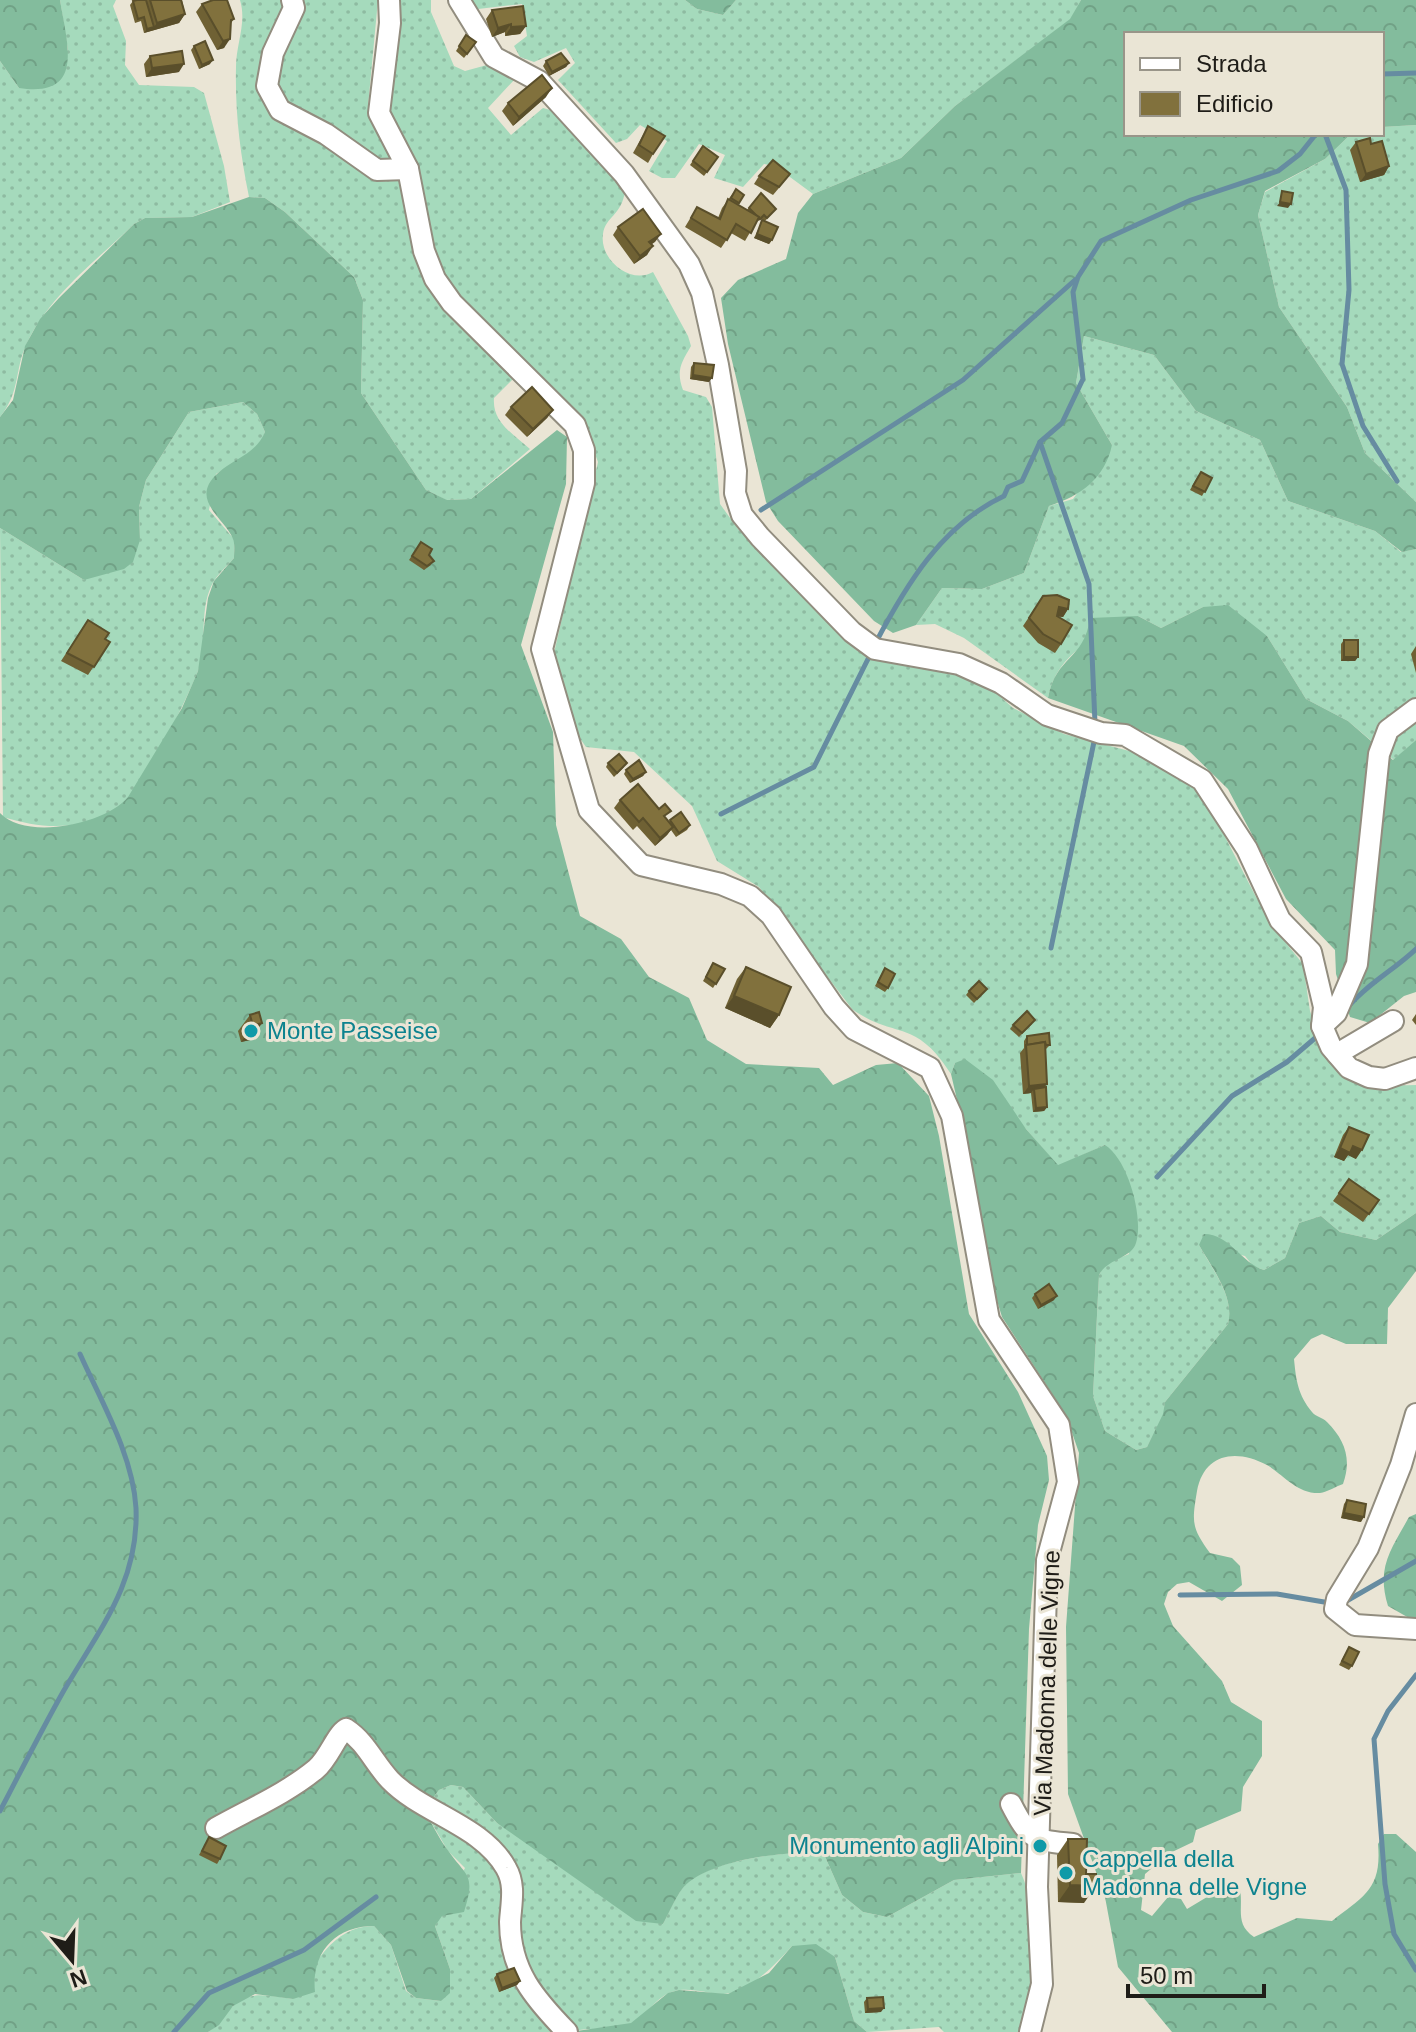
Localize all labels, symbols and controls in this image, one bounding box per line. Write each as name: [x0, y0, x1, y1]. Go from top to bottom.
legend: [1124, 32, 1384, 136]
text: Strada: [1196, 50, 1267, 77]
text: Edificio: [1196, 90, 1273, 117]
place label: Monte Passeise: [267, 1017, 438, 1044]
marker: Monte Passeise: [242, 1022, 260, 1040]
street label: Via Madonna delle Vigne: [1028, 1550, 1065, 1816]
place label: Monumento agli Alpini: [789, 1832, 1024, 1859]
marker: Monumento agli Alpini: [1031, 1837, 1049, 1855]
place label: Cappella della Madonna delle Vigne: [1082, 1845, 1307, 1900]
marker: Cappella della Madonna delle Vigne: [1057, 1864, 1075, 1882]
north arrow: [32, 1920, 112, 2000]
scale bar: [1128, 1948, 1264, 1998]
text: 50 m: [1140, 1962, 1193, 1989]
text: N: [67, 1964, 90, 1993]

